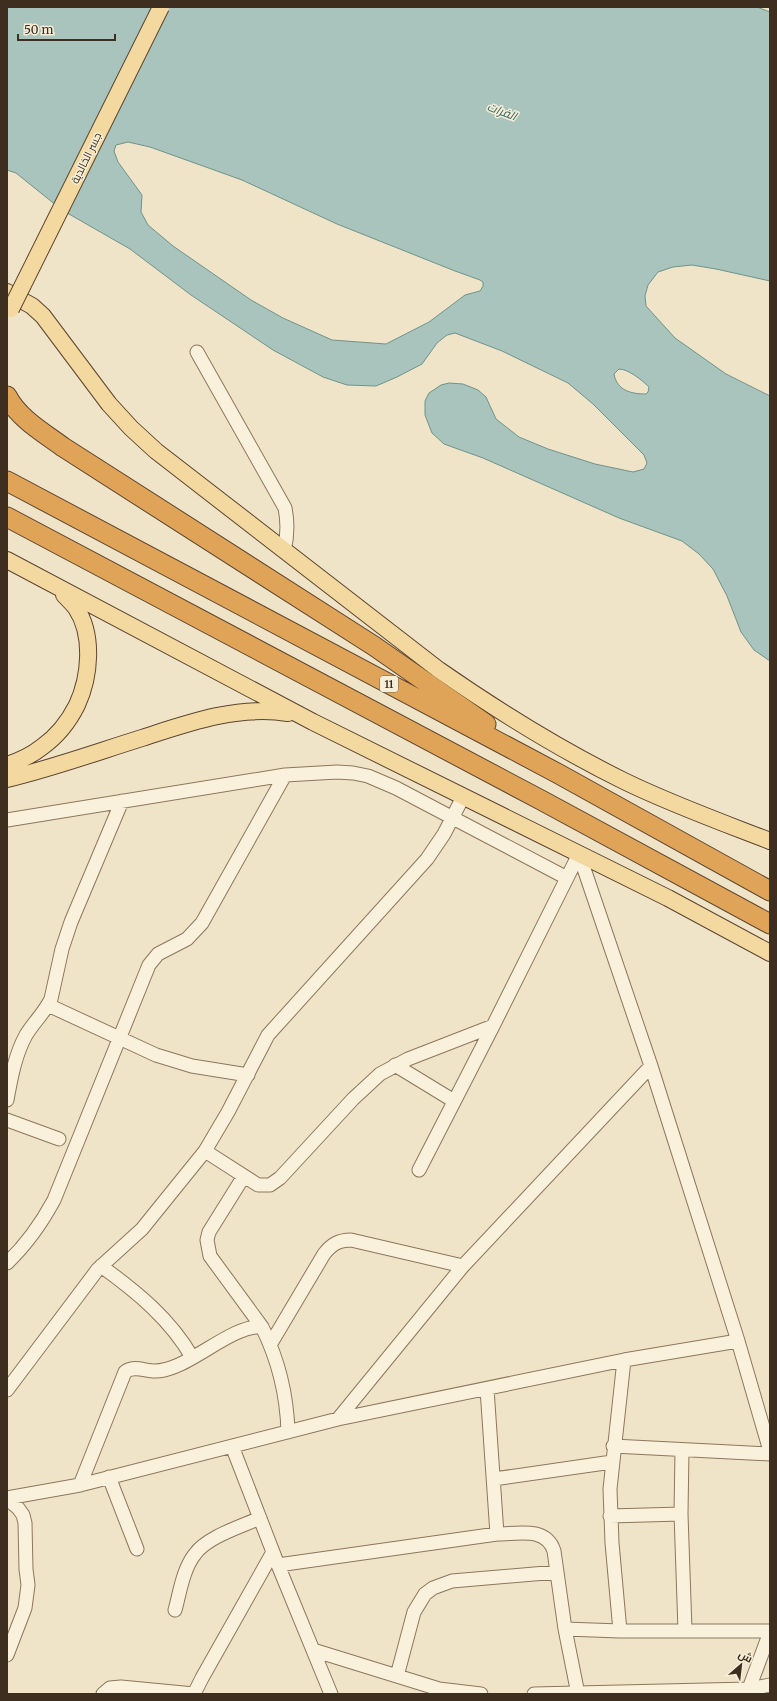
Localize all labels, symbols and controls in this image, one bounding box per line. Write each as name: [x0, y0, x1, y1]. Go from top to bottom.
scale bar: [18, 16, 115, 42]
text: 50 m: [24, 22, 53, 37]
water label: الفرات: [485, 99, 521, 124]
street label: جسر الخالدية: [68, 130, 104, 186]
road number: 11: [380, 676, 398, 692]
north arrow: [721, 1645, 761, 1685]
text: ش: [736, 1647, 755, 1666]

